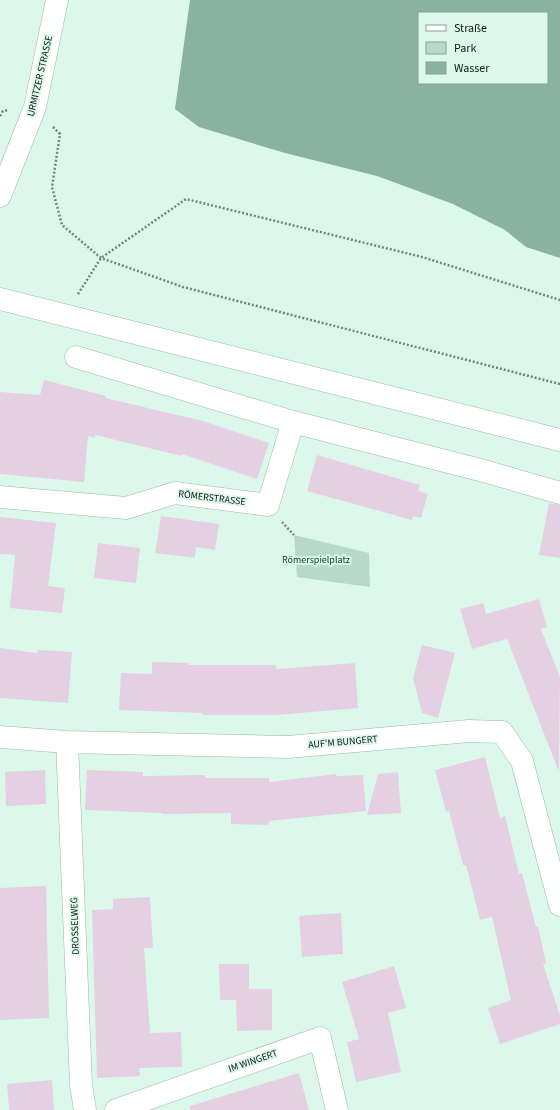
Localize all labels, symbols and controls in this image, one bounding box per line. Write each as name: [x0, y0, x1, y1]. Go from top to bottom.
legend: [418, 12, 548, 84]
text: Straße: [454, 20, 487, 37]
street label: URMITZER STRASSE: [24, 34, 56, 118]
text: Park: [454, 40, 476, 57]
text: Wasser: [454, 60, 490, 77]
street label: RÖMERSTRASSE: [177, 487, 247, 509]
park label: Römerspielplatz: [282, 553, 350, 567]
street label: AUF'M BUNGERT: [308, 732, 379, 752]
street label: DROSSELWEG: [67, 897, 83, 955]
street label: IM WINGERT: [227, 1046, 280, 1076]

